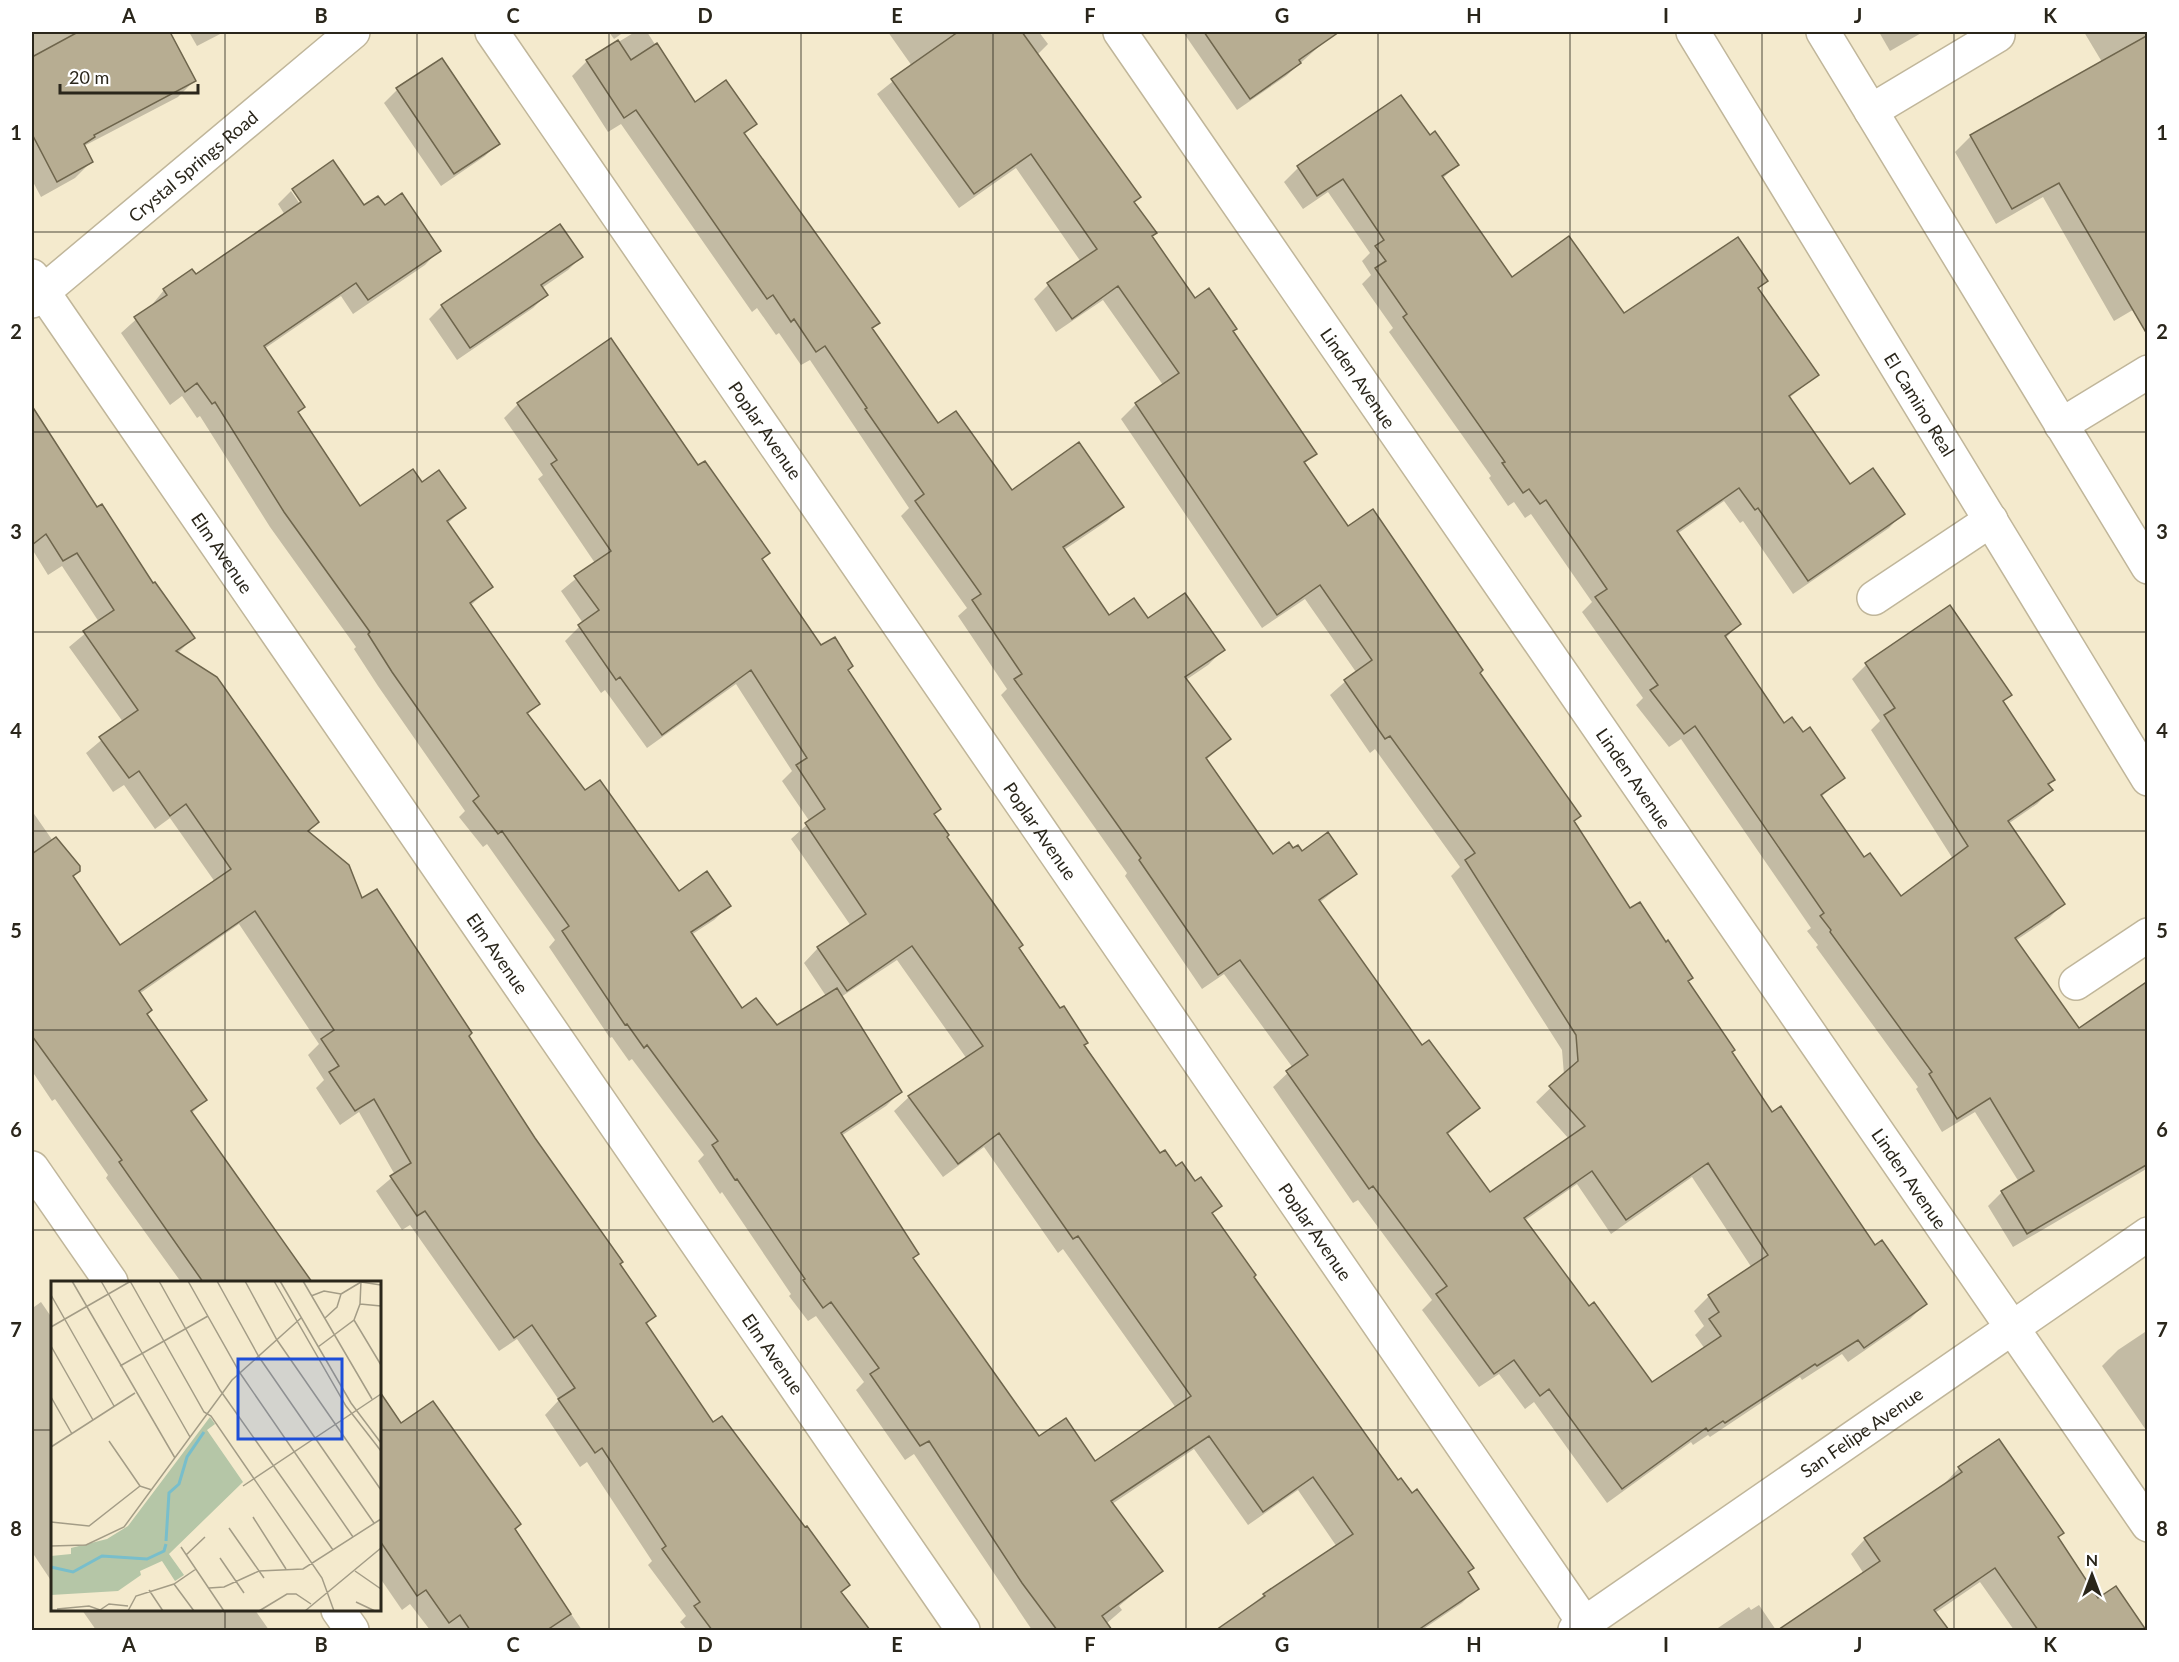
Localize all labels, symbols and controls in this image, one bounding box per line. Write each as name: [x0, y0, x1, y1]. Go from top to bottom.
text: A: [121, 3, 136, 27]
text: B: [314, 3, 328, 27]
text: C: [506, 3, 520, 27]
text: D: [697, 3, 713, 27]
text: E: [891, 3, 903, 27]
text: F: [1084, 3, 1096, 27]
text: G: [1275, 3, 1289, 27]
text: H: [1466, 3, 1482, 27]
text: I: [1663, 3, 1669, 27]
text: J: [1854, 3, 1862, 27]
text: K: [2043, 3, 2057, 27]
scale bar: [60, 57, 198, 95]
text: 20 m: [69, 66, 109, 88]
street label: Crystal Springs Road: [124, 106, 262, 227]
text: 1: [10, 120, 22, 144]
text: 1: [2156, 120, 2168, 144]
text: 2: [10, 319, 22, 343]
text: 2: [2156, 319, 2168, 343]
street label: Linden Avenue: [1316, 324, 1400, 432]
street label: El Camino Real: [1880, 348, 1960, 460]
street label: Poplar Avenue: [724, 377, 807, 483]
street label: Elm Avenue: [187, 508, 258, 597]
text: 3: [10, 519, 22, 543]
text: 3: [2156, 519, 2168, 543]
text: 4: [10, 718, 22, 742]
text: 4: [2156, 718, 2168, 742]
street label: Linden Avenue: [1592, 724, 1676, 833]
street label: Poplar Avenue: [999, 778, 1082, 884]
street label: Elm Avenue: [462, 909, 533, 998]
text: 5: [10, 918, 22, 942]
text: 5: [2156, 918, 2168, 942]
text: 6: [10, 1117, 22, 1141]
text: 6: [2156, 1117, 2168, 1141]
street label: Linden Avenue: [1867, 1124, 1952, 1233]
street label: Poplar Avenue: [1274, 1178, 1357, 1285]
inset map: [51, 1281, 381, 1611]
street label: Elm Avenue: [738, 1309, 809, 1398]
text: 7: [10, 1317, 22, 1341]
text: 7: [2156, 1317, 2168, 1341]
street label: San Felipe Avenue: [1796, 1382, 1927, 1482]
text: 8: [10, 1516, 22, 1540]
text: 8: [2156, 1516, 2168, 1540]
north arrow: [2062, 1545, 2122, 1605]
text: N: [2086, 1550, 2098, 1569]
text: A: [121, 1632, 136, 1656]
text: B: [314, 1632, 328, 1656]
text: C: [506, 1632, 520, 1656]
text: D: [697, 1632, 713, 1656]
text: E: [891, 1632, 903, 1656]
text: F: [1084, 1632, 1096, 1656]
text: G: [1275, 1632, 1289, 1656]
text: H: [1466, 1632, 1482, 1656]
text: I: [1663, 1632, 1669, 1656]
text: J: [1854, 1632, 1862, 1656]
text: K: [2043, 1632, 2057, 1656]

